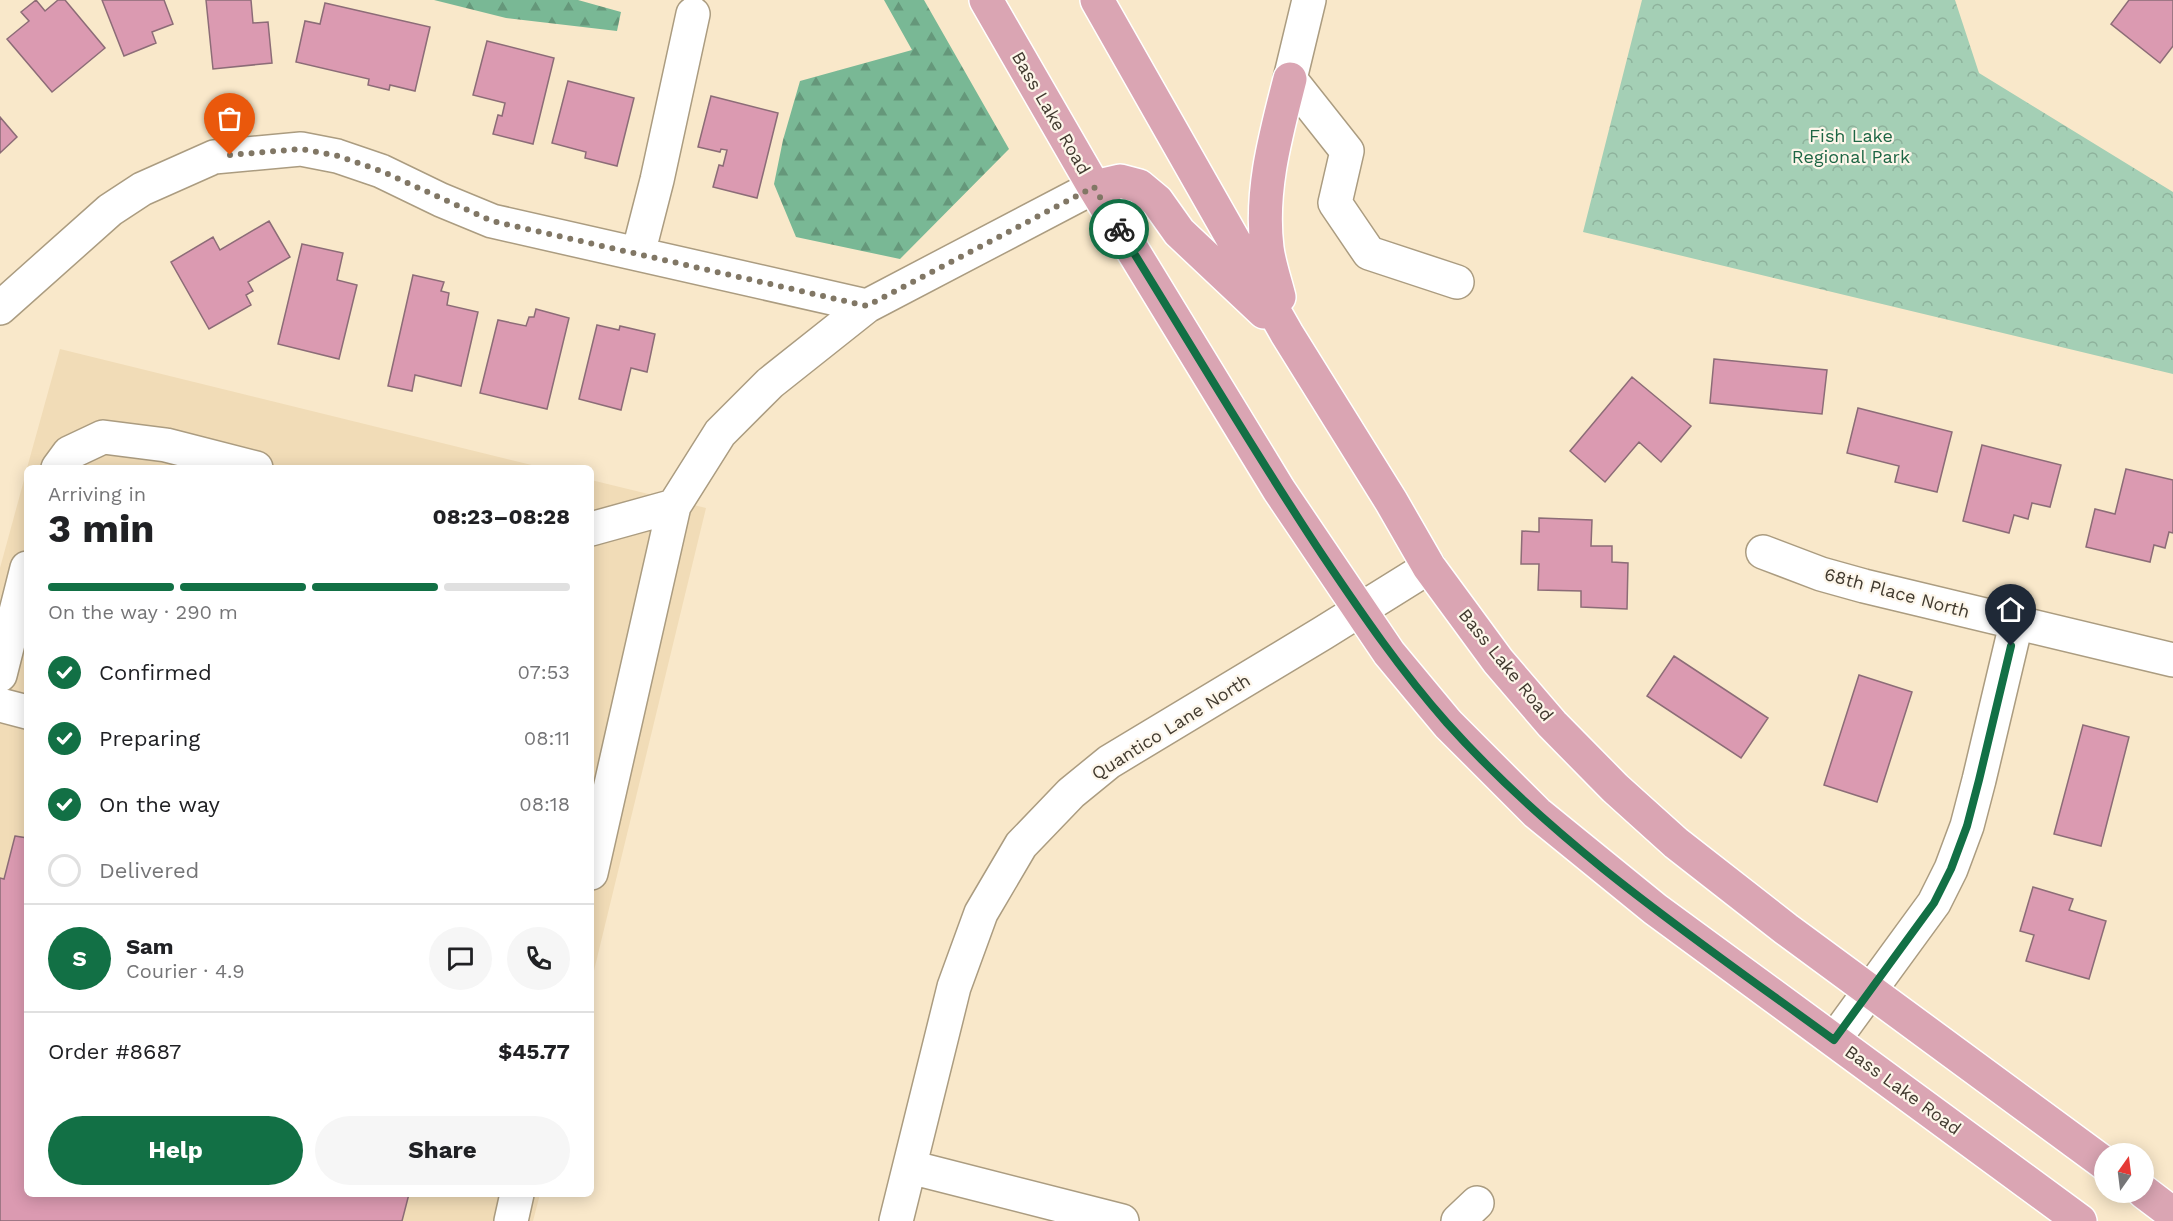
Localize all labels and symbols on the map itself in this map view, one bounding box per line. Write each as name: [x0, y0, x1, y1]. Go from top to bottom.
street label: Bass Lake Road: [1008, 48, 1095, 178]
pin: [204, 93, 255, 155]
park label: Fish Lake Regional Park: [1792, 125, 1910, 167]
courier: [1089, 199, 1149, 259]
street label: 68th Place North: [1822, 563, 1972, 622]
pin: [1985, 584, 2036, 646]
street label: Bass Lake Road: [1455, 604, 1558, 725]
street label: Quantico Lane North: [1088, 669, 1254, 784]
street label: Bass Lake Road: [1841, 1040, 1965, 1139]
north arrow: [2094, 1143, 2154, 1203]

